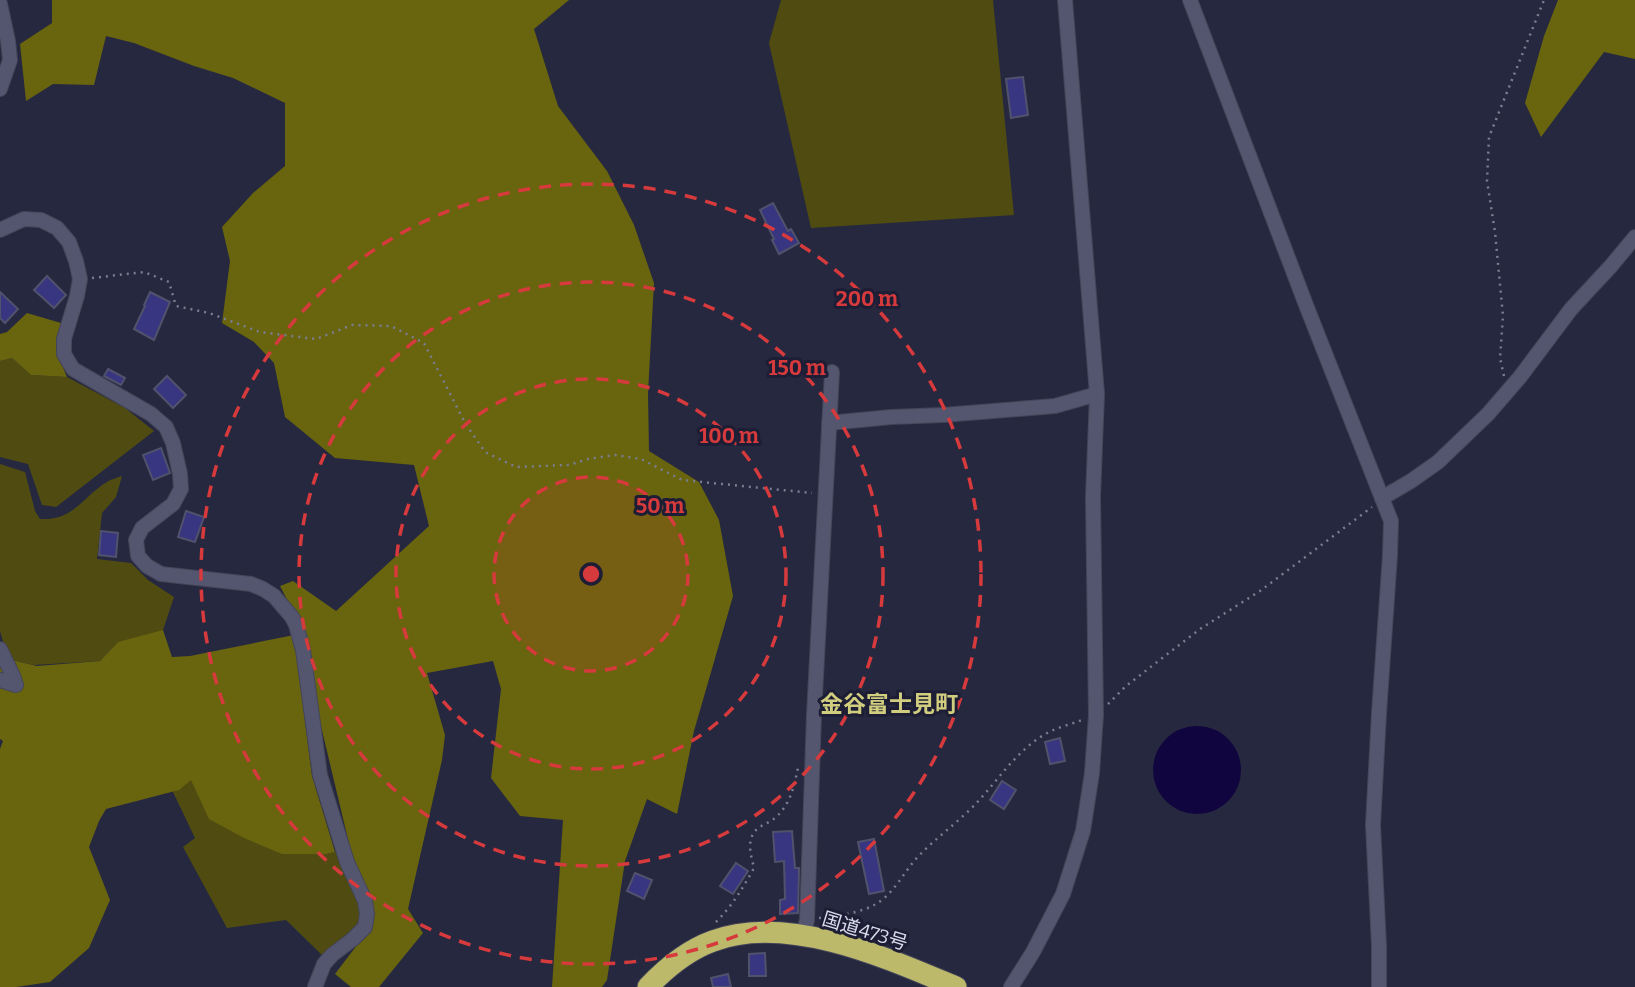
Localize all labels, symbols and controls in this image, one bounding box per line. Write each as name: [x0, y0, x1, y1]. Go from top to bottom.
text: 200 m: [836, 286, 898, 312]
text: 150 m: [768, 355, 826, 381]
text: 100 m: [699, 423, 759, 449]
text: 50 m: [636, 493, 684, 519]
centre of rings: [579, 562, 603, 586]
district label: 金谷富士見町: [820, 690, 958, 718]
street label: 国道473号: [820, 907, 910, 955]

